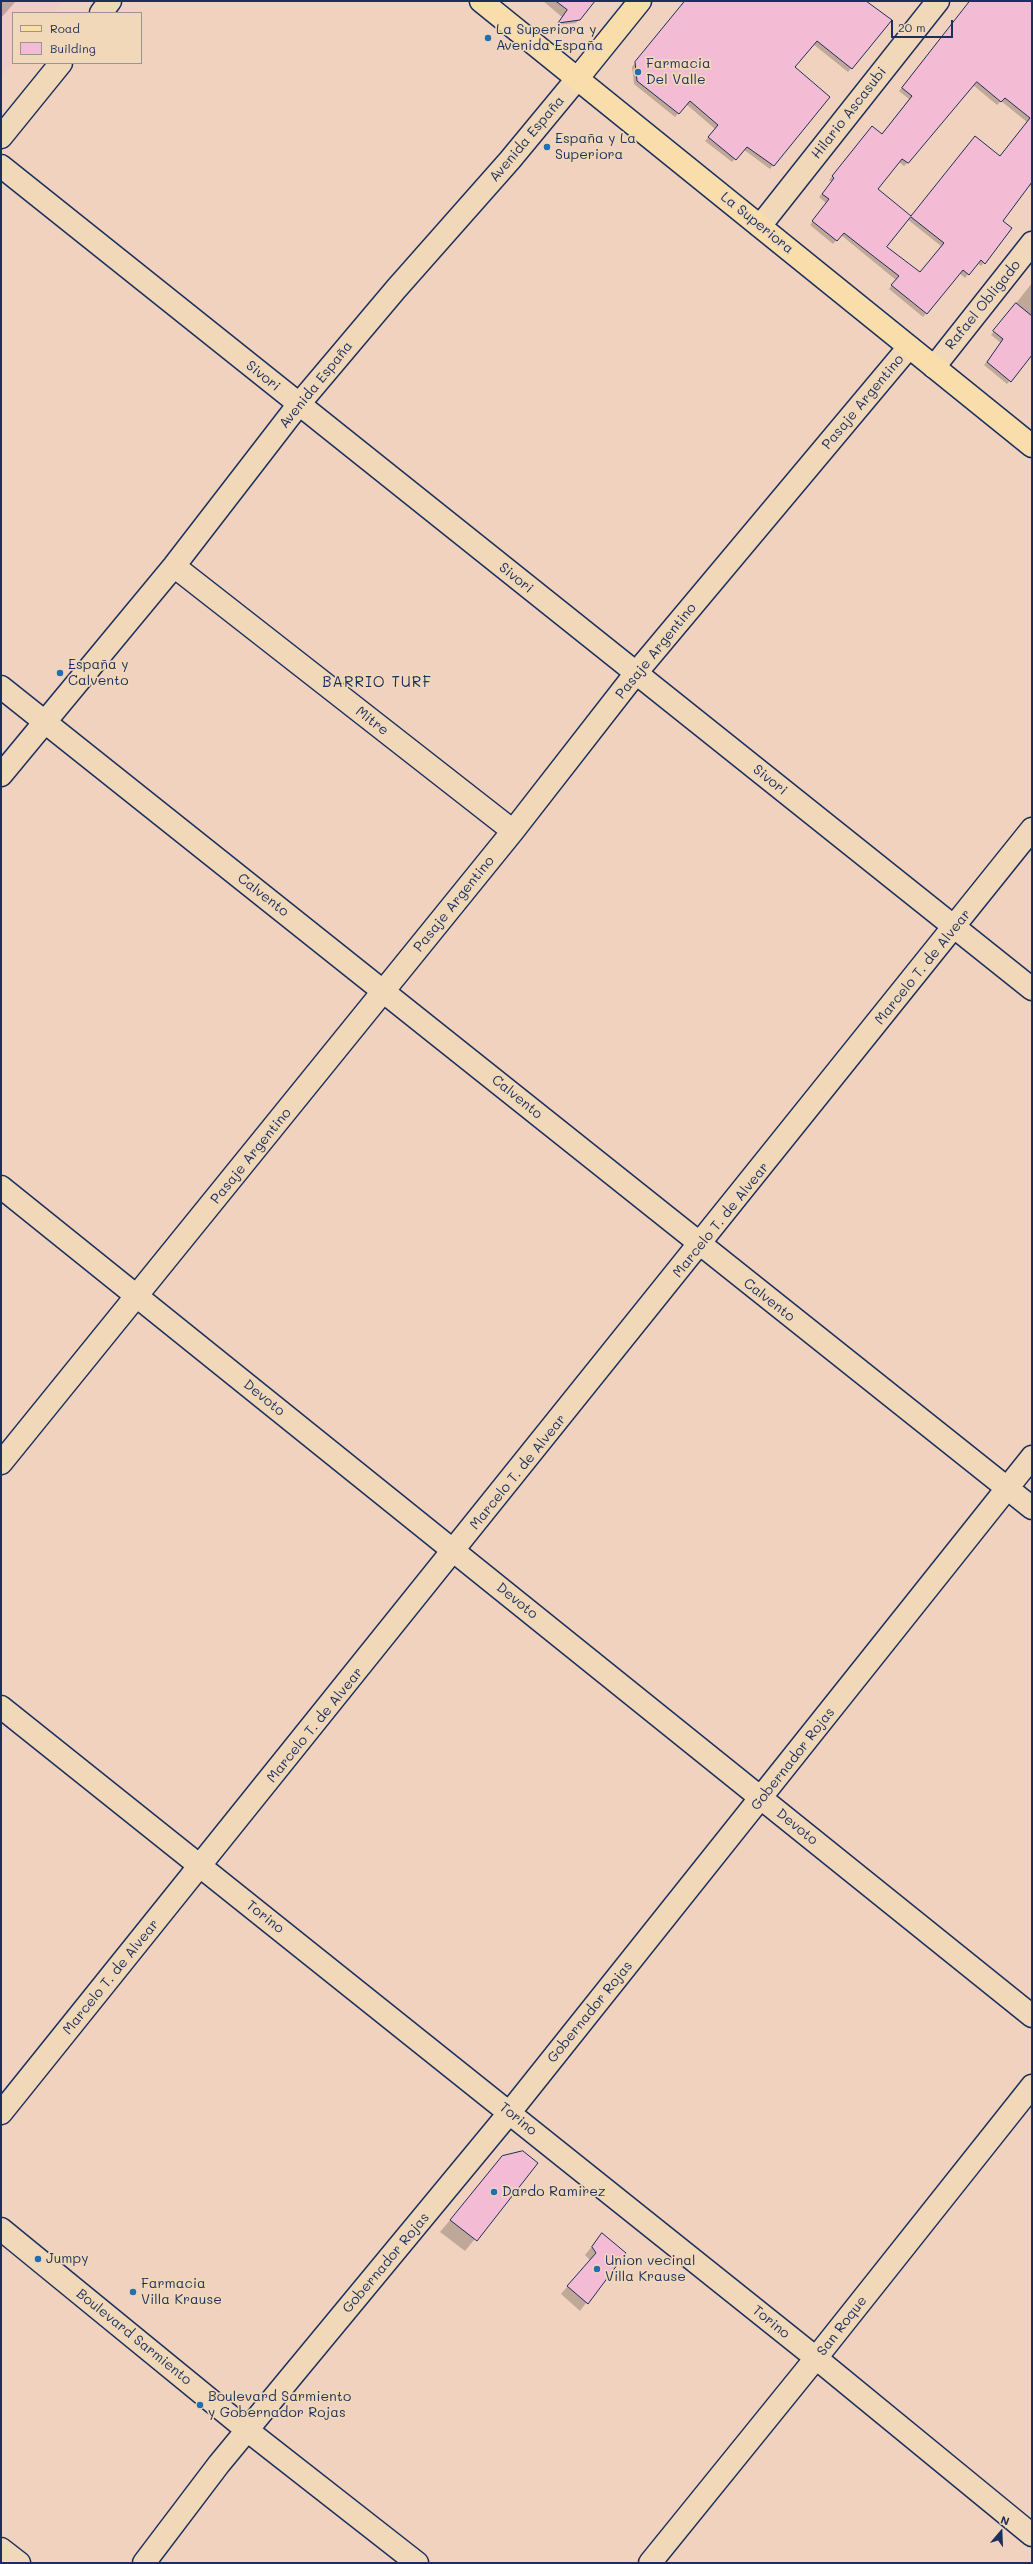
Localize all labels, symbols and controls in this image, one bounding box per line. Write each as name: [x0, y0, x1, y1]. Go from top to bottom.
legend: [12, 12, 142, 64]
scale bar: [893, 12, 955, 38]
text: 20 m: [898, 19, 926, 35]
text: Road: [50, 20, 80, 36]
place label: La Superiora y Avenida España: [496, 22, 603, 54]
marker: La Superiora y Avenida España: [483, 33, 493, 43]
text: Building: [50, 40, 96, 56]
place label: Farmacia Del Valle: [646, 56, 711, 88]
street label: Hilario Ascasubi: [808, 64, 890, 162]
marker: Farmacia Del Valle: [633, 67, 643, 77]
street label: Avenida España: [486, 93, 568, 185]
place label: España y La Superiora: [555, 131, 636, 164]
marker: España y La Superiora: [542, 142, 552, 152]
street label: La Superiora: [717, 189, 797, 257]
street label: Rafael Obligado: [942, 257, 1024, 353]
street label: Avenida España: [276, 338, 356, 432]
street label: Pasaje Argentino: [819, 351, 907, 453]
street label: Sivori: [242, 357, 284, 395]
street label: Sivori: [495, 559, 537, 597]
street label: Pasaje Argentino: [612, 600, 700, 702]
place label: España y Calvento: [68, 657, 129, 690]
marker: España y Calvento: [55, 668, 65, 678]
district label: BARRIO TURF: [322, 673, 432, 691]
street label: Mitre: [352, 703, 392, 739]
street label: Sivori: [749, 761, 791, 799]
street label: Pasaje Argentino: [410, 853, 498, 955]
street label: Calvento: [234, 870, 292, 920]
street label: Marcelo T. de Alvear: [871, 906, 975, 1028]
street label: Calvento: [488, 1071, 546, 1123]
street label: Pasaje Argentino: [207, 1105, 295, 1207]
street label: Marcelo T. de Alvear: [669, 1159, 773, 1281]
street label: Calvento: [740, 1275, 798, 1325]
street label: Devoto: [240, 1376, 288, 1420]
street label: Marcelo T. de Alvear: [466, 1411, 570, 1533]
street label: Devoto: [493, 1579, 541, 1623]
street label: Marcelo T. de Alvear: [263, 1664, 367, 1786]
street label: Gobernador Rojas: [748, 1704, 838, 1814]
street label: Devoto: [773, 1805, 821, 1849]
street label: Torino: [243, 1897, 287, 1937]
street label: Marcelo T. de Alvear: [59, 1916, 163, 2038]
street label: Gobernador Rojas: [544, 1958, 636, 2066]
street label: Torino: [496, 2099, 540, 2139]
place label: Dardo Ramirez: [502, 2184, 606, 2200]
marker: Dardo Ramirez: [489, 2187, 499, 2197]
street label: Gobernador Rojas: [339, 2209, 433, 2317]
place label: Jumpy: [46, 2251, 88, 2267]
place label: Union vecinal Villa Krause: [605, 2253, 695, 2286]
marker: Jumpy: [33, 2254, 43, 2264]
marker: Union vecinal Villa Krause: [592, 2264, 602, 2274]
place label: Farmacia Villa Krause: [141, 2276, 222, 2308]
street label: Boulevard Sarmiento: [73, 2285, 195, 2389]
marker: Farmacia Villa Krause: [128, 2287, 138, 2297]
street label: San Roque: [813, 2293, 871, 2359]
street label: Torino: [749, 2302, 793, 2342]
place label: Boulevard Sarmiento y Gobernador Rojas: [208, 2389, 351, 2422]
marker: Boulevard Sarmiento y Gobernador Rojas: [195, 2400, 205, 2410]
north arrow: [981, 2512, 1021, 2552]
text: N: [999, 2512, 1011, 2529]

